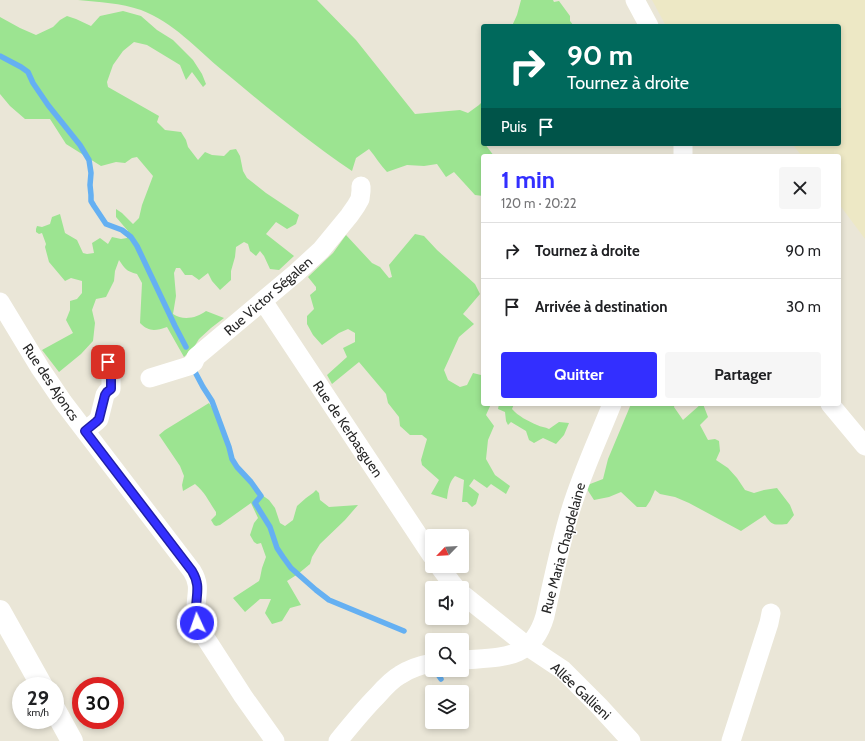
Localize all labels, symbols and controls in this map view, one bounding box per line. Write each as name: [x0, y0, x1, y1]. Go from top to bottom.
text: 90 m: [567, 38, 633, 72]
icon: right: [501, 40, 553, 92]
text: Tournez à droite: [567, 72, 689, 94]
icon: arrive: [535, 116, 557, 138]
text: Puis: [501, 118, 527, 136]
text: 1 min: [501, 165, 555, 194]
button: close: [779, 167, 821, 209]
text: 120 m · 20:22: [501, 195, 577, 211]
icon: right: [501, 240, 523, 262]
text: Tournez à droite: [535, 242, 640, 260]
text: 90 m: [785, 242, 821, 260]
street label: Rue Victor Ségalen: [220, 252, 316, 339]
icon: arrive: [501, 296, 523, 318]
text: Arrivée à destination: [535, 298, 667, 316]
text: 30 m: [786, 298, 821, 316]
street label: Rue des Ajoncs: [19, 340, 83, 424]
pin: [91, 345, 125, 379]
icon: arrive: [97, 351, 119, 373]
button: Quitter: [501, 352, 657, 398]
button: Partager: [665, 352, 821, 398]
street label: Rue de Kerbasguen: [309, 377, 387, 481]
street label: Rue Maria Chapdelaine: [537, 481, 589, 615]
north arrow: [425, 529, 469, 573]
map controls: [425, 529, 469, 729]
button: sound: [425, 581, 469, 625]
position arrow: [176, 602, 218, 644]
button: search: [425, 633, 469, 677]
street label: Allée Gallieni: [547, 658, 615, 724]
speed limit sign: 30: [72, 677, 124, 729]
button: layers: [425, 685, 469, 729]
text: 29: [27, 686, 49, 710]
text: km/h: [27, 706, 49, 719]

